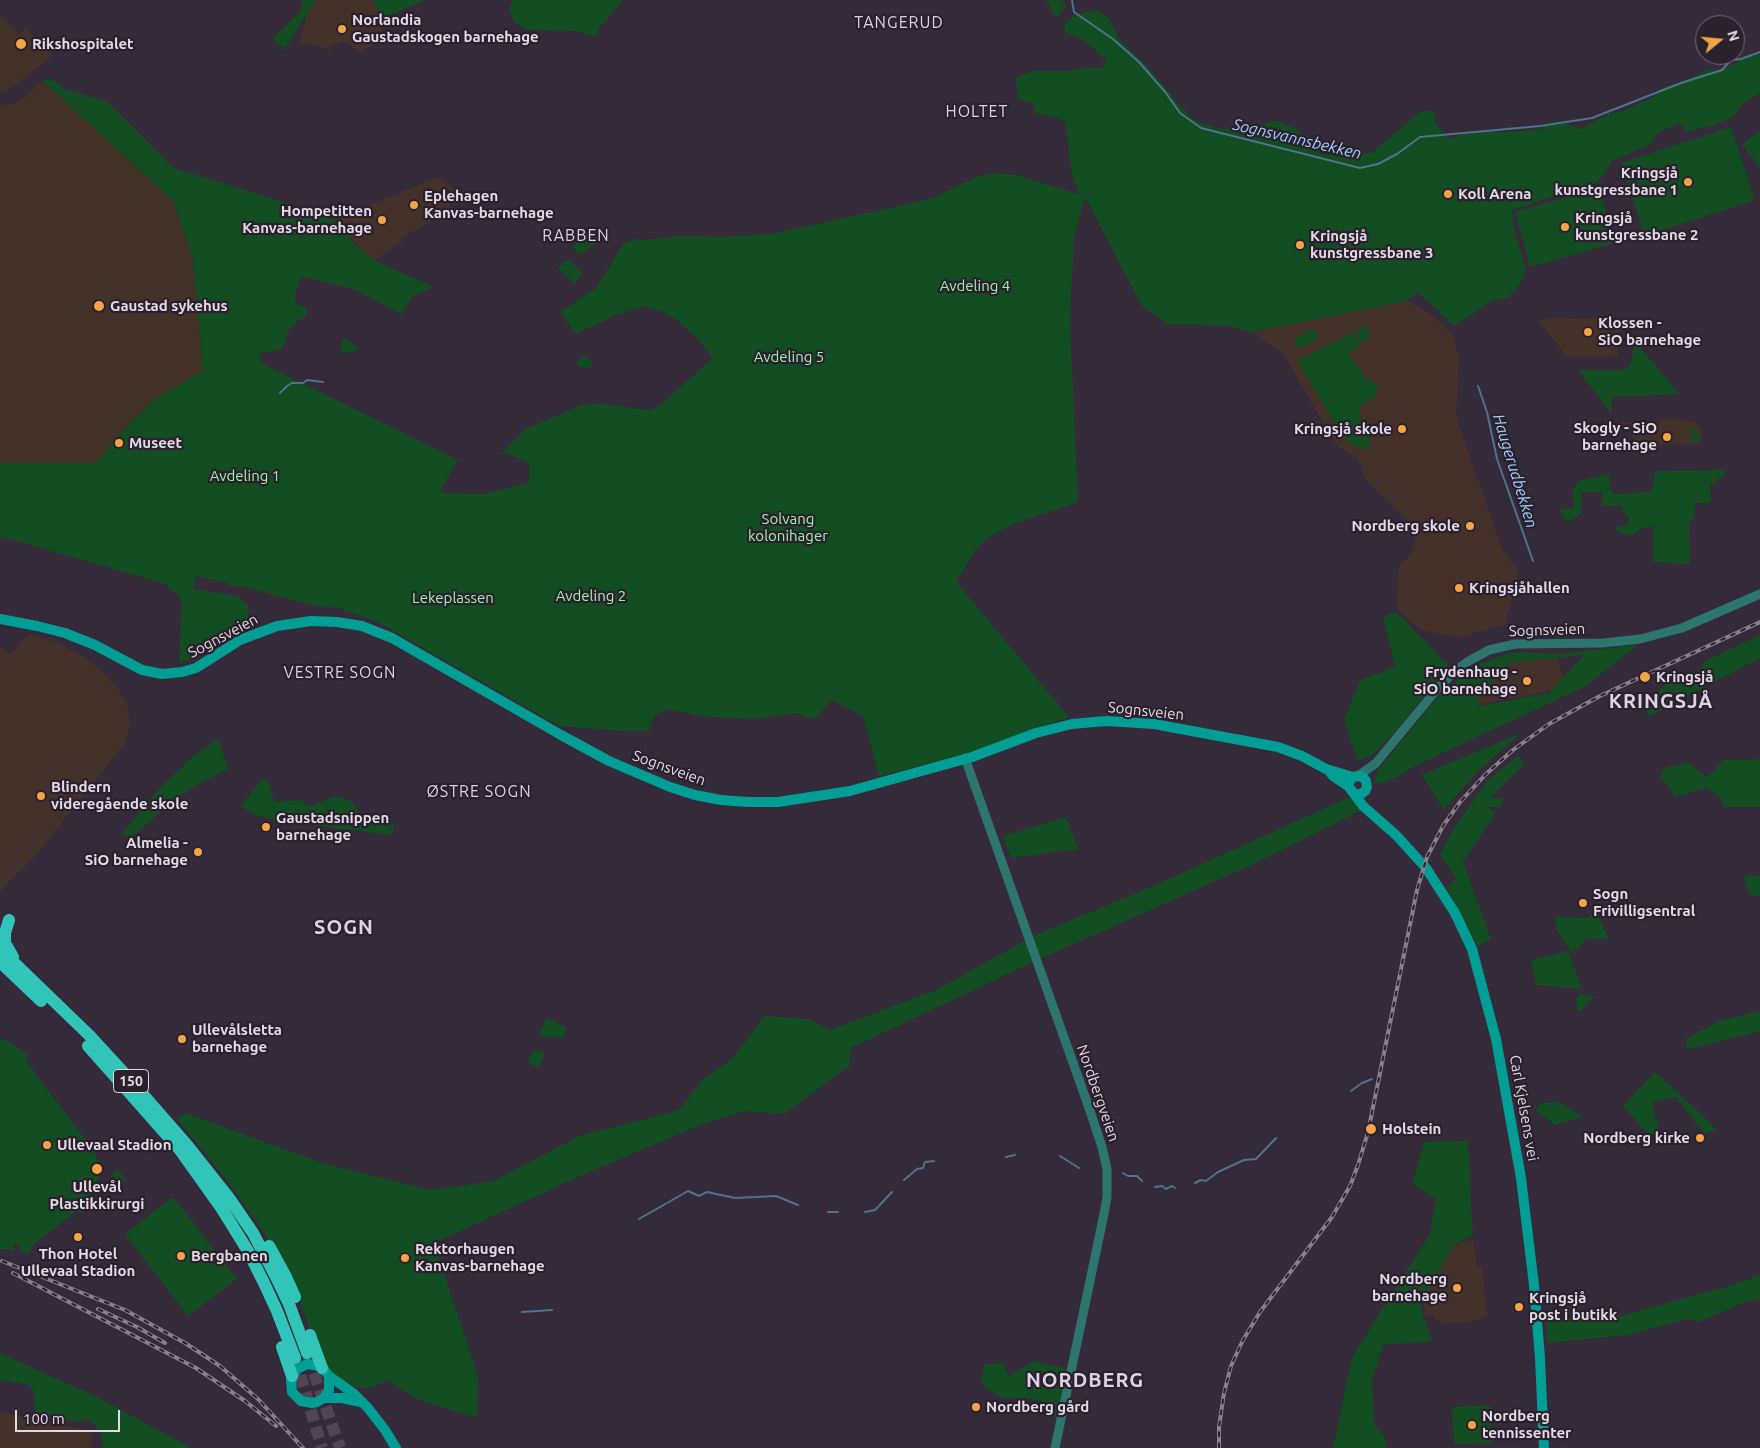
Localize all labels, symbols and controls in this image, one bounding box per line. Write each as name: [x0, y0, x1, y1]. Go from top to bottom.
place label: Norlandia Gaustadskogen barnehage: [352, 11, 539, 46]
district label: TANGERUD: [853, 13, 945, 33]
north arrow: [1695, 15, 1745, 65]
marker: Norlandia Gaustadskogen barnehage: [336, 23, 348, 35]
text: N: [1724, 29, 1743, 43]
place label: Rikshospitalet: [32, 35, 134, 53]
marker: Rikshospitalet: [14, 37, 28, 51]
district label: HOLTET: [945, 102, 1009, 122]
water label: Sognsvannsbekken: [1231, 115, 1363, 163]
place label: Kringsjå kunstgressbane 1: [1555, 164, 1678, 199]
marker: Kringsjå kunstgressbane 1: [1682, 176, 1694, 188]
place label: Koll Arena: [1458, 185, 1531, 203]
place label: Eplehagen Kanvas-barnehage: [424, 187, 554, 222]
marker: Koll Arena: [1442, 188, 1454, 200]
marker: Eplehagen Kanvas-barnehage: [408, 199, 420, 211]
place label: Hompetitten Kanvas-barnehage: [242, 202, 372, 237]
place label: Kringsjå kunstgressbane 2: [1575, 209, 1698, 244]
marker: Hompetitten Kanvas-barnehage: [376, 214, 388, 226]
marker: Kringsjå kunstgressbane 2: [1559, 221, 1571, 233]
district label: RABBEN: [541, 226, 611, 246]
place label: Kringsjå kunstgressbane 3: [1310, 227, 1433, 262]
marker: Kringsjå kunstgressbane 3: [1294, 239, 1306, 251]
park label: Avdeling 4: [940, 277, 1010, 295]
place label: Gaustad sykehus: [110, 297, 228, 315]
marker: Gaustad sykehus: [92, 299, 106, 313]
place label: Klossen - SiO barnehage: [1598, 314, 1701, 349]
marker: Klossen - SiO barnehage: [1582, 326, 1594, 338]
park label: Avdeling 5: [754, 348, 824, 366]
water label: Haugerudbekken: [1489, 412, 1541, 530]
place label: Skogly - SiO barnehage: [1574, 419, 1657, 454]
place label: Kringsjå skole: [1294, 420, 1392, 438]
marker: Kringsjå skole: [1396, 423, 1408, 435]
marker: Skogly - SiO barnehage: [1661, 431, 1673, 443]
place label: Museet: [129, 434, 182, 452]
marker: Museet: [113, 437, 125, 449]
park label: Avdeling 1: [210, 467, 280, 485]
park label: Solvang kolonihager: [748, 510, 828, 545]
place label: Nordberg skole: [1351, 517, 1460, 535]
marker: Nordberg skole: [1464, 520, 1476, 532]
place label: Kringsjåhallen: [1469, 579, 1570, 597]
marker: Kringsjåhallen: [1453, 582, 1465, 594]
park label: Avdeling 2: [556, 587, 626, 605]
park label: Lekeplassen: [412, 589, 494, 607]
street label: Sognsveien: [185, 610, 261, 662]
street label: Sognsveien: [1509, 620, 1585, 640]
district label: VESTRE SOGN: [282, 663, 398, 683]
place label: Frydenhaug - SiO barnehage: [1414, 663, 1517, 698]
place label: Kringsjå: [1656, 668, 1713, 686]
marker: Kringsjå: [1638, 670, 1652, 684]
marker: Frydenhaug - SiO barnehage: [1521, 675, 1533, 687]
district label: KRINGSJÅ: [1608, 689, 1714, 713]
street label: Sognsveien: [1107, 698, 1185, 724]
street label: Sognsveien: [630, 746, 708, 790]
place label: Blindern videregående skole: [51, 778, 188, 813]
district label: ØSTRE SOGN: [425, 782, 533, 802]
marker: Blindern videregående skole: [35, 790, 47, 802]
place label: Gaustadsnippen barnehage: [276, 809, 389, 844]
marker: Gaustadsnippen barnehage: [260, 821, 272, 833]
place label: Almelia - SiO barnehage: [85, 834, 188, 869]
marker: Almelia - SiO barnehage: [192, 846, 204, 858]
place label: Sogn Frivilligsentral: [1593, 885, 1695, 920]
marker: Sogn Frivilligsentral: [1577, 897, 1589, 909]
district label: SOGN: [314, 915, 374, 939]
place label: Ullevålsletta barnehage: [192, 1021, 282, 1056]
marker: Ullevålsletta barnehage: [176, 1033, 188, 1045]
street label: Nordbergveien: [1073, 1042, 1123, 1144]
street label: Carl Kjelsens vei: [1506, 1054, 1542, 1162]
road number: 150: [114, 1070, 148, 1092]
place label: Holstein: [1382, 1120, 1441, 1138]
marker: Holstein: [1364, 1122, 1378, 1136]
place label: Nordberg kirke: [1583, 1129, 1690, 1147]
marker: Nordberg kirke: [1694, 1132, 1706, 1144]
place label: Ullevaal Stadion: [57, 1136, 171, 1154]
marker: Ullevaal Stadion: [41, 1139, 53, 1151]
marker: Ullevål Plastikkirurgi: [90, 1162, 104, 1176]
place label: Ullevål Plastikkirurgi: [49, 1178, 145, 1213]
marker: Thon Hotel Ullevaal Stadion: [72, 1231, 84, 1243]
place label: Rektorhaugen Kanvas-barnehage: [415, 1240, 545, 1275]
place label: Thon Hotel Ullevaal Stadion: [21, 1245, 135, 1280]
place label: Bergbanen: [191, 1247, 268, 1265]
marker: Bergbanen: [175, 1250, 187, 1262]
marker: Rektorhaugen Kanvas-barnehage: [399, 1252, 411, 1264]
place label: Nordberg barnehage: [1372, 1270, 1447, 1305]
marker: Nordberg barnehage: [1451, 1282, 1463, 1294]
place label: Kringsjå post i butikk: [1529, 1289, 1617, 1324]
marker: Kringsjå post i butikk: [1513, 1301, 1525, 1313]
district label: NORDBERG: [1025, 1368, 1145, 1392]
place label: Nordberg gård: [986, 1398, 1089, 1416]
scale bar: [18, 1400, 122, 1432]
marker: Nordberg gård: [970, 1401, 982, 1413]
place label: Nordberg tennissenter: [1482, 1407, 1571, 1442]
text: 100 m: [23, 1410, 65, 1427]
marker: Nordberg tennissenter: [1466, 1419, 1478, 1431]

